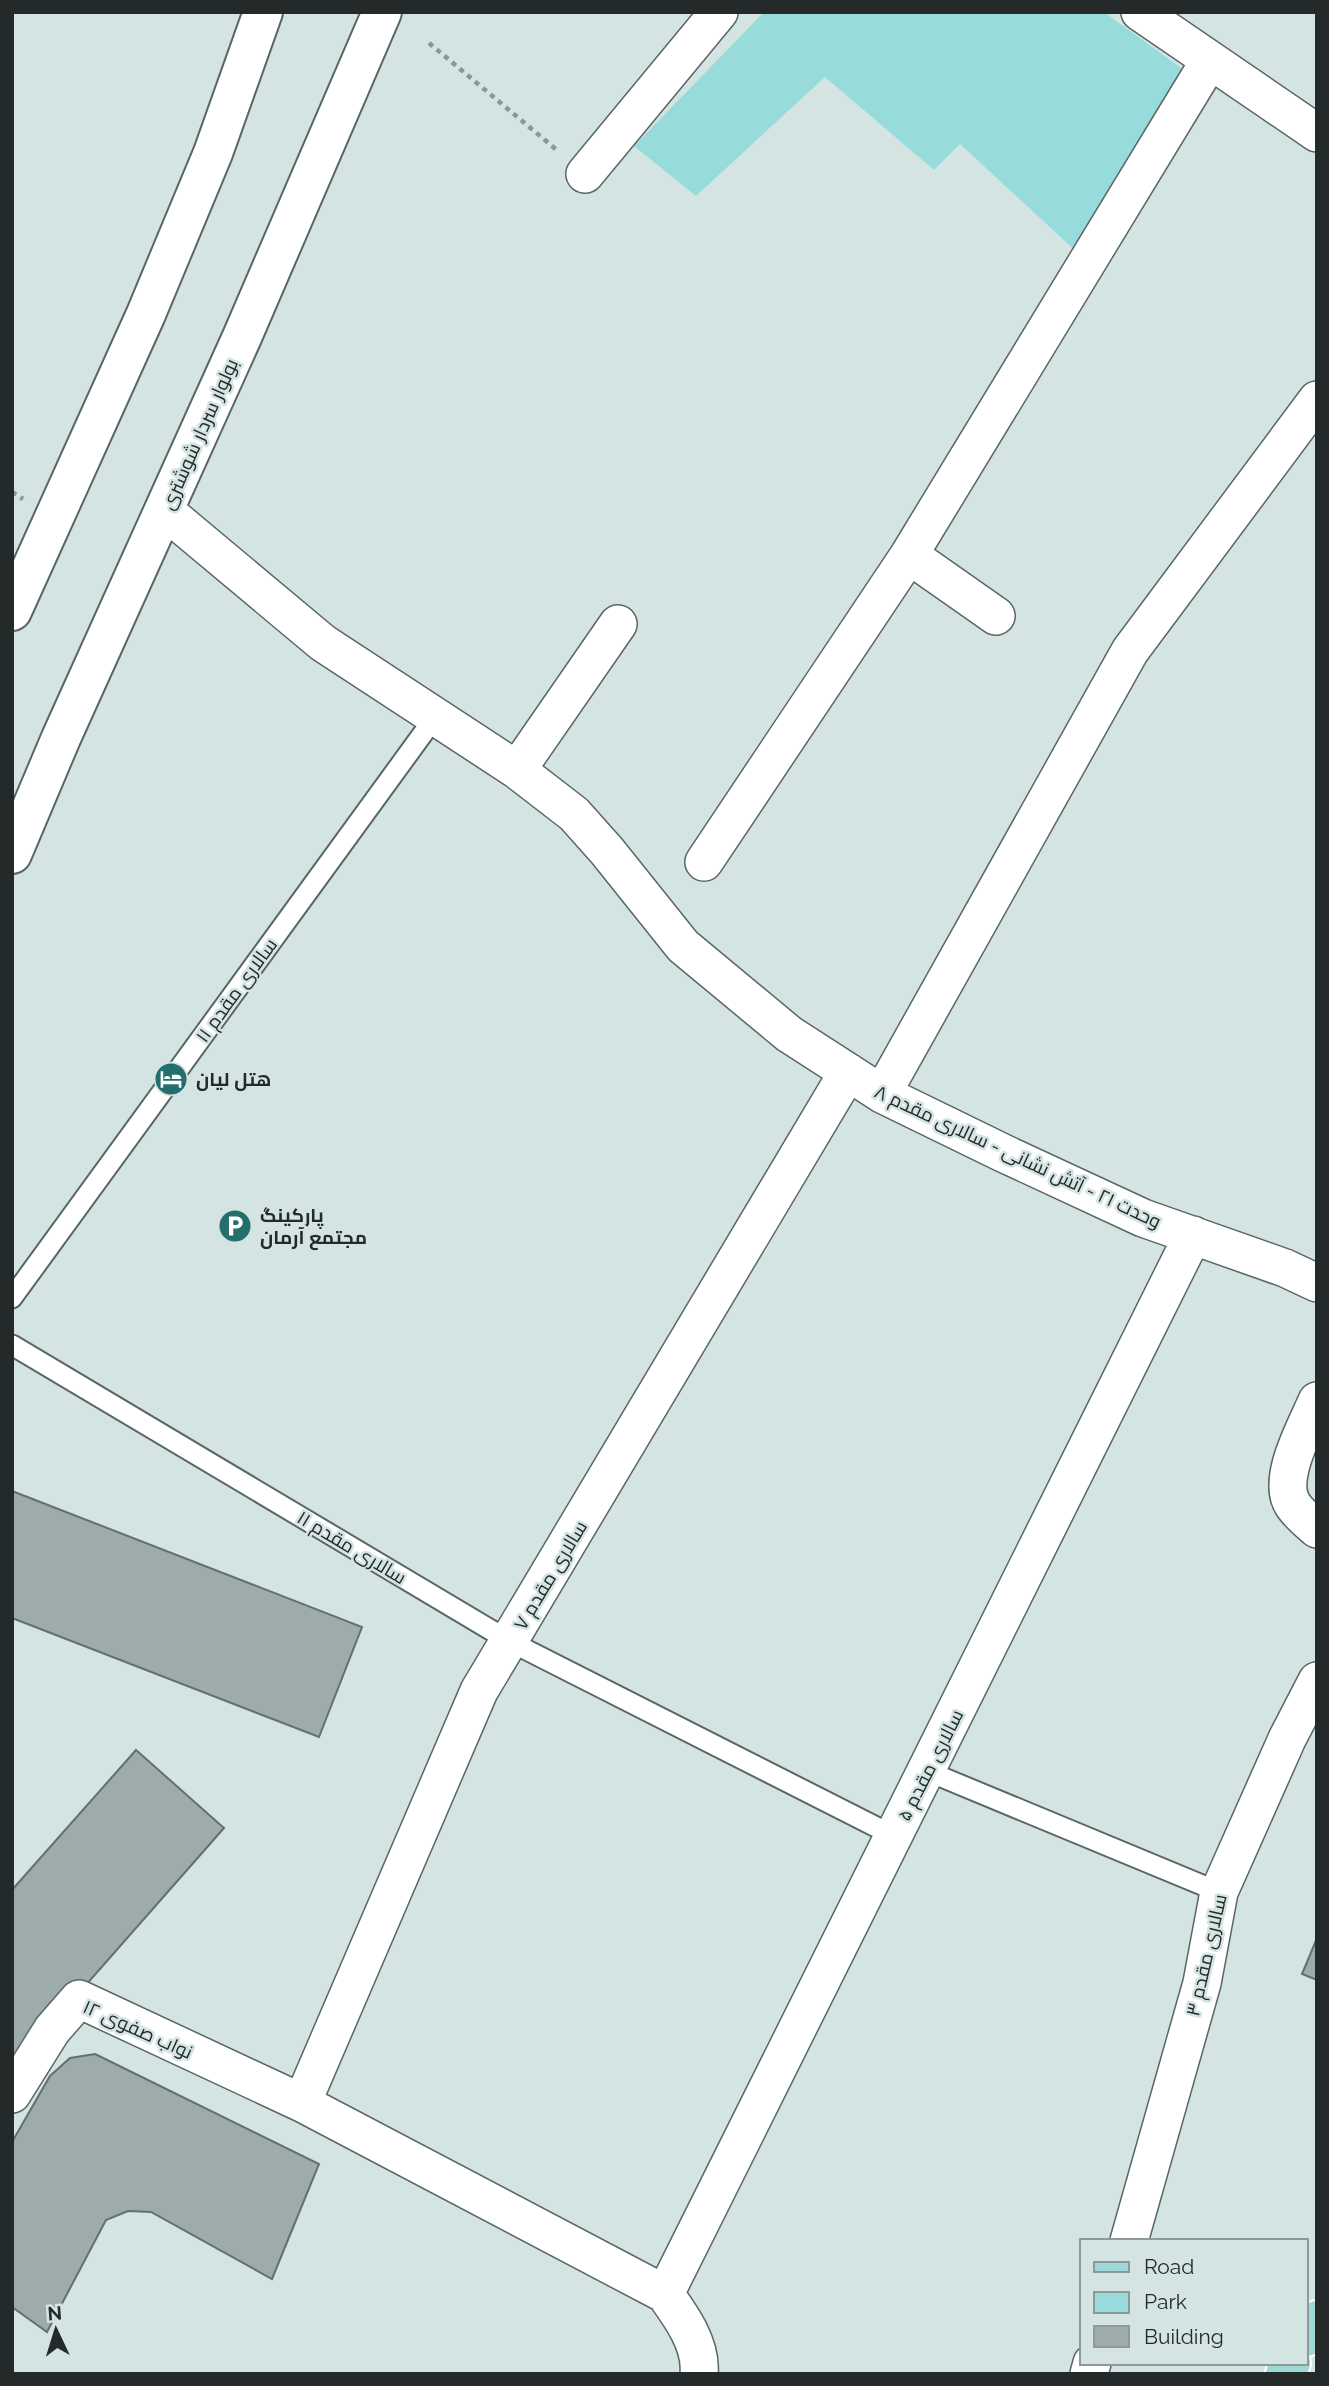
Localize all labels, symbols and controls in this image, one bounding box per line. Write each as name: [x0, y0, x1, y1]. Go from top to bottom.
street label: بولوار سردار شوشتری: [156, 355, 243, 513]
street label: سالاری مقدم ۱۱: [191, 934, 284, 1048]
hotel icon: هتل لیان: [152, 1060, 190, 1098]
place label: هتل لیان: [196, 1068, 271, 1091]
street label: وحدت ۲۱ - آتش نشانی - سالاری مقدم ۸: [870, 1080, 1165, 1235]
place label: پارکینگ مجتمع آرمان: [260, 1204, 367, 1251]
parking icon: پارکینگ مجتمع آرمان: [216, 1207, 254, 1245]
street label: سالاری مقدم ۱۱: [292, 1506, 411, 1591]
street label: سالاری مقدم ۷: [509, 1516, 594, 1635]
street label: سالاری مقدم ۵: [892, 1706, 970, 1826]
street label: سالاری مقدم ۳: [1181, 1892, 1234, 2019]
street label: نواب صفوی ۱۲: [79, 1995, 196, 2064]
legend: [1080, 2239, 1308, 2365]
text: Road: [1144, 2254, 1194, 2279]
text: Park: [1144, 2289, 1187, 2314]
north arrow: [21, 2295, 91, 2365]
text: N: [47, 2302, 63, 2325]
text: Building: [1144, 2324, 1224, 2349]

